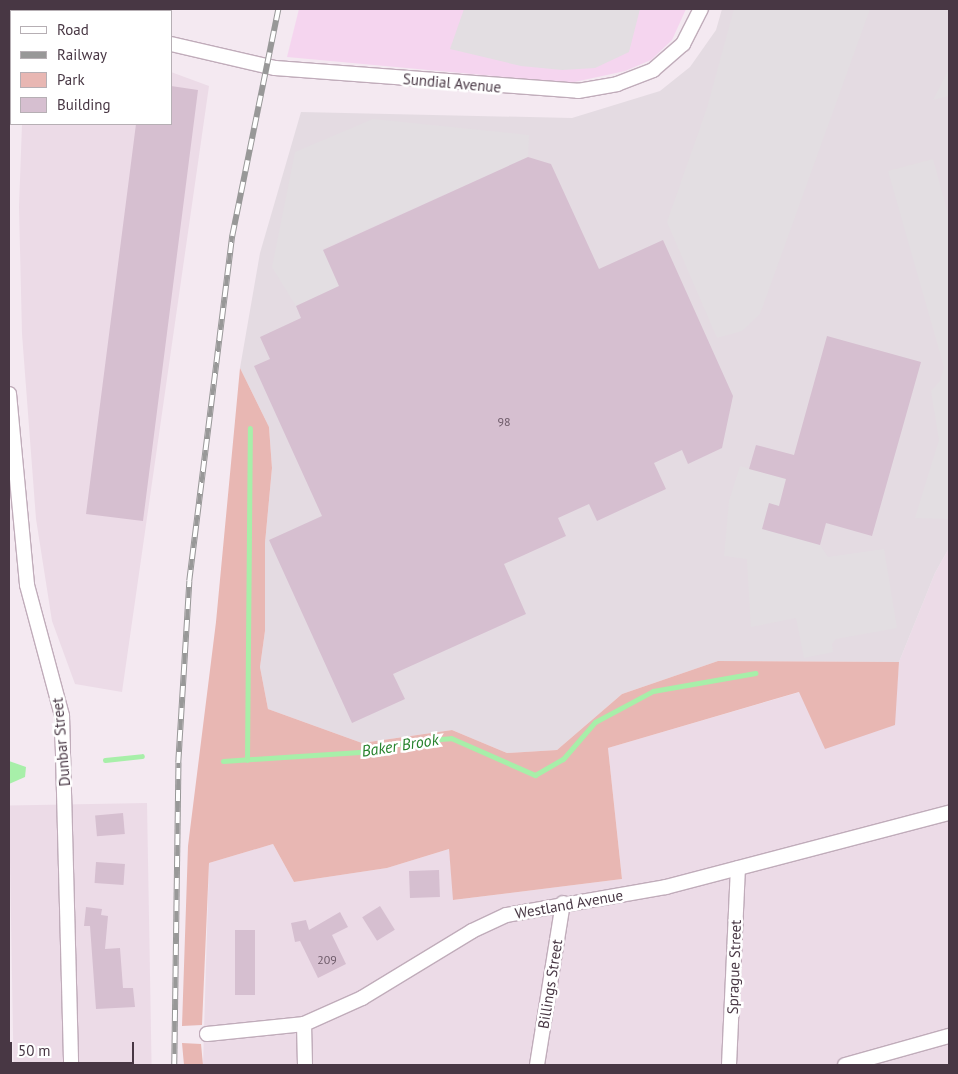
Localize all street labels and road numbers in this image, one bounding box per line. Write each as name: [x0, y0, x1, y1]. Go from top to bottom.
street label: Sundial Avenue: [402, 70, 502, 96]
street label: Dunbar Street: [48, 697, 74, 787]
street label: Westland Avenue: [513, 886, 625, 922]
street label: Sprague Street: [723, 919, 745, 1015]
street label: Billings Street: [534, 938, 566, 1030]

